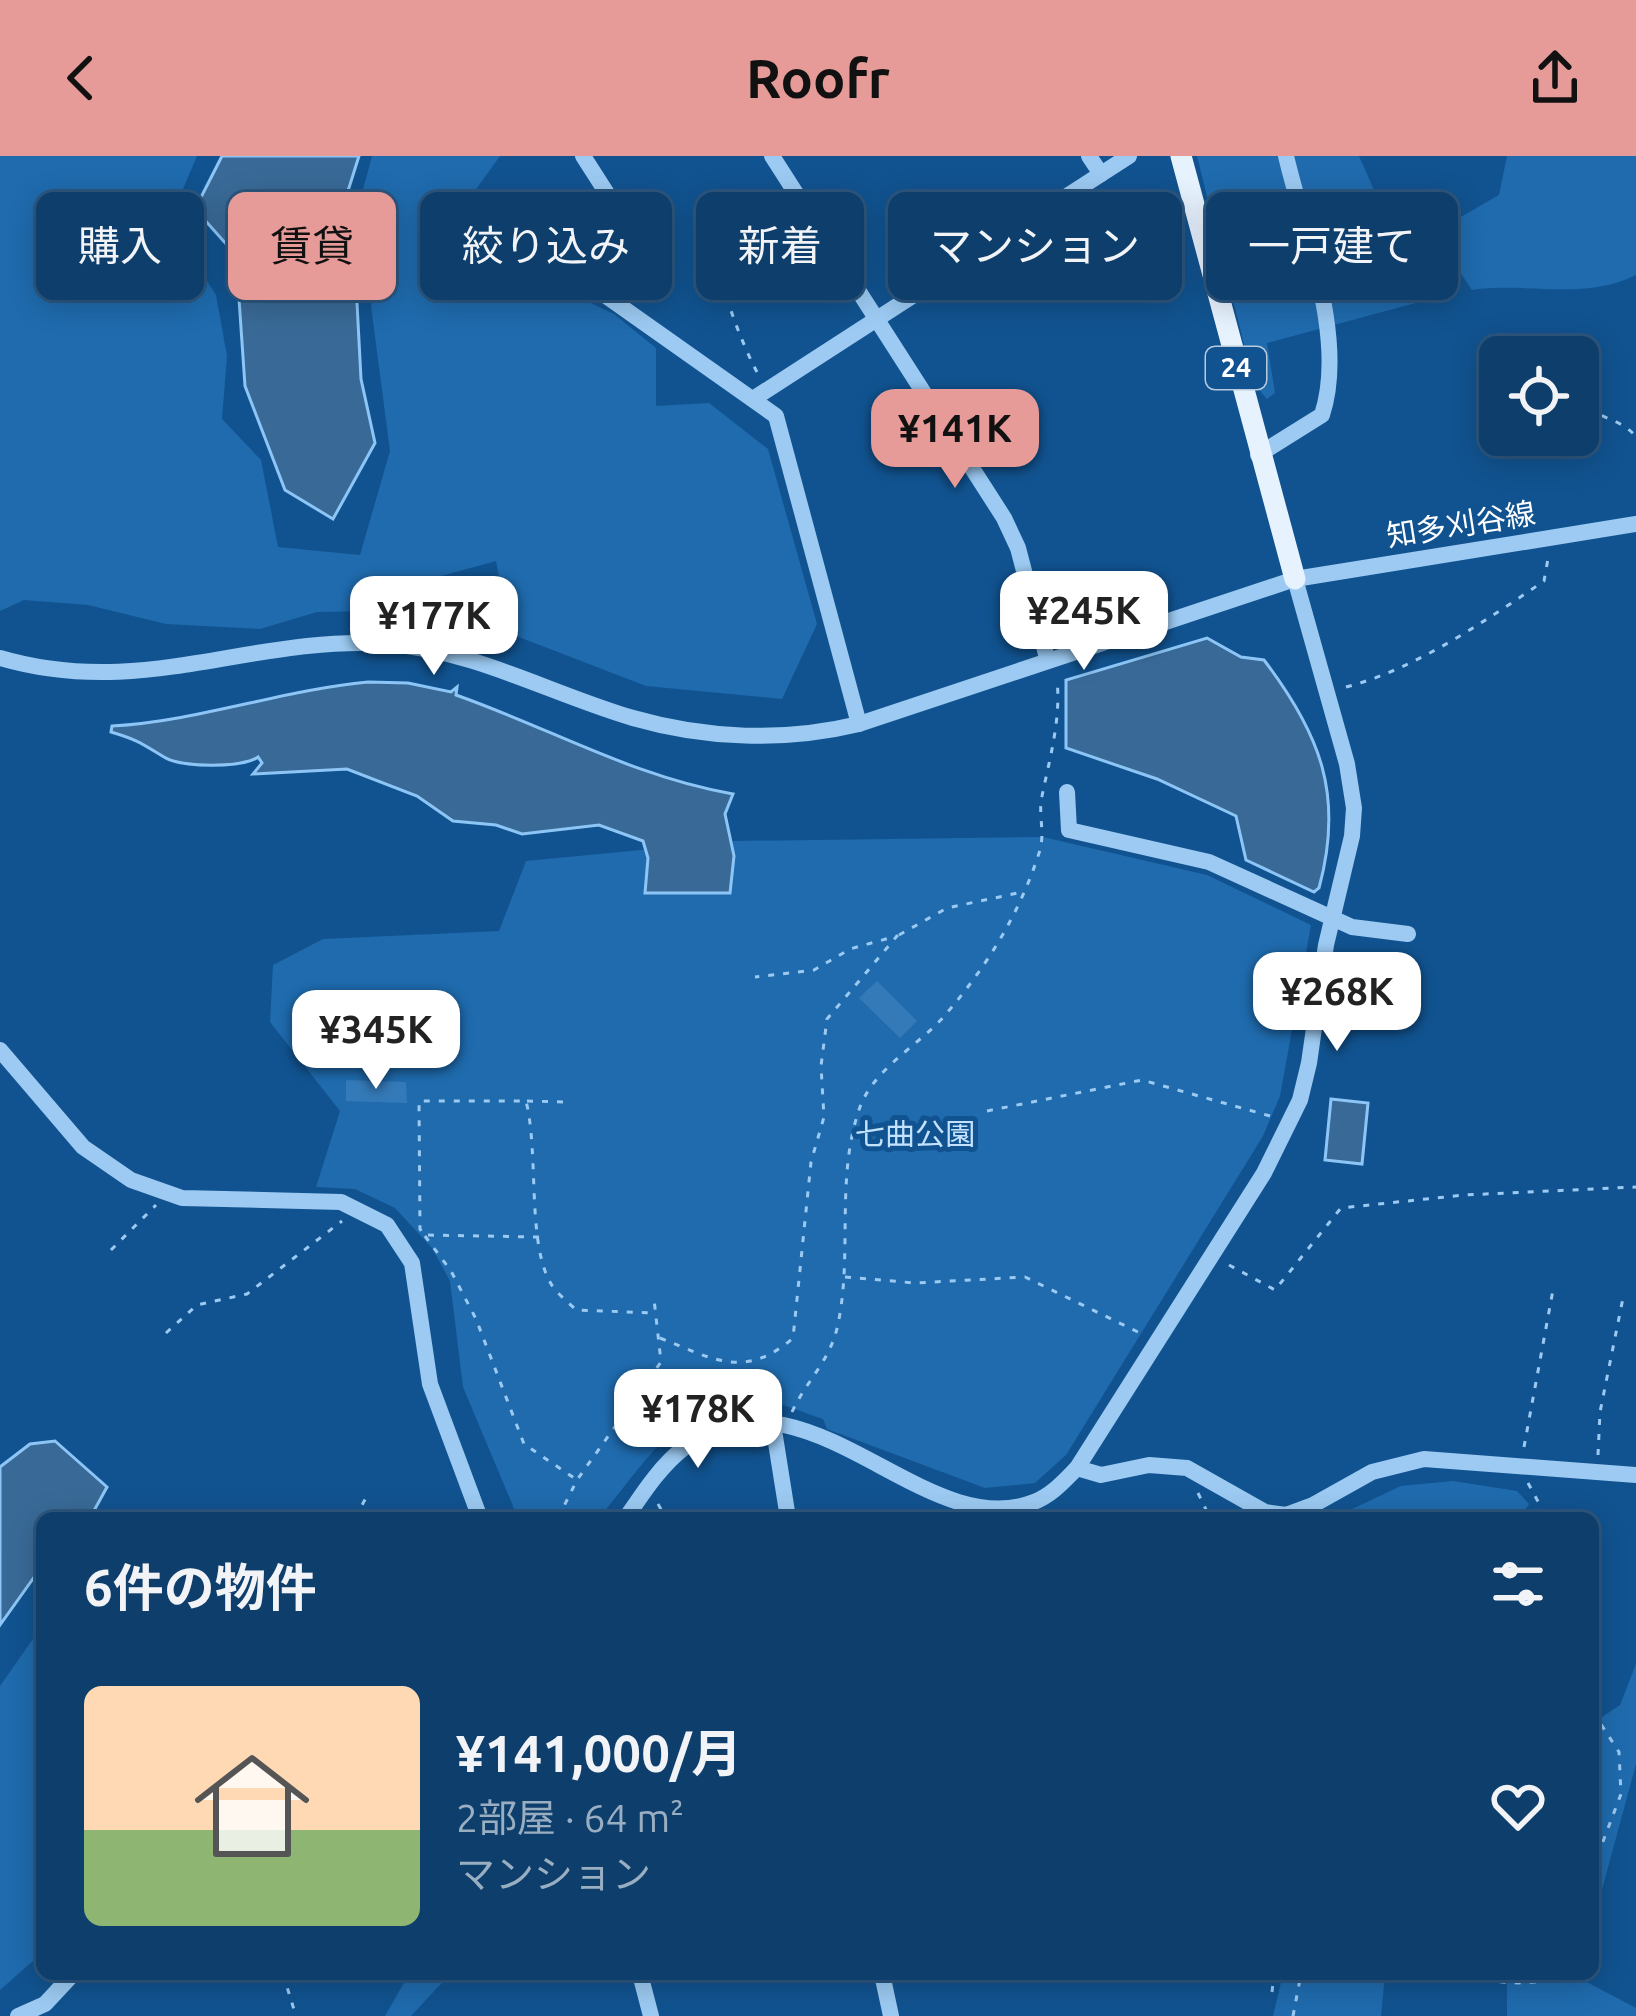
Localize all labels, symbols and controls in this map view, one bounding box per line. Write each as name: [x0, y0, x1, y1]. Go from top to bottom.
icon: back: [48, 45, 114, 111]
icon: share: [1522, 45, 1588, 111]
text: Roofr: [746, 48, 890, 108]
chip: 購入: [36, 192, 204, 300]
chip: 賃貸: [228, 192, 396, 300]
chip: 絞り込み: [420, 192, 672, 300]
chip: 新着: [696, 192, 864, 300]
chip: マンション: [888, 192, 1182, 300]
chip: 一戸建て: [1206, 192, 1458, 300]
map controls: [1479, 336, 1599, 456]
button: locate: [1479, 336, 1599, 456]
road number: 24: [1206, 347, 1266, 389]
pin: ¥141K: [871, 389, 1039, 491]
text: ¥141K: [898, 406, 1012, 449]
street label: 知多刈谷線: [1384, 495, 1538, 553]
pin: ¥245K: [1000, 571, 1168, 673]
pin: ¥177K: [350, 576, 518, 678]
text: ¥245K: [1027, 588, 1141, 631]
text: ¥177K: [377, 593, 491, 636]
pin: ¥268K: [1253, 952, 1421, 1054]
text: ¥268K: [1280, 969, 1394, 1012]
pin: ¥345K: [292, 990, 460, 1092]
text: ¥345K: [319, 1007, 433, 1050]
park label: 七曲公園: [855, 1117, 975, 1151]
pin: ¥178K: [614, 1369, 782, 1471]
text: ¥178K: [641, 1386, 755, 1429]
icon: filters: [1485, 1551, 1551, 1617]
text: 6件の物件: [84, 1558, 317, 1616]
text: ¥141,000/月: [456, 1724, 742, 1782]
icon: home: [180, 1734, 324, 1878]
icon: heart: [1485, 1773, 1551, 1839]
text: 2部屋 · 64 m²: [456, 1796, 684, 1839]
text: マンション: [456, 1852, 651, 1895]

